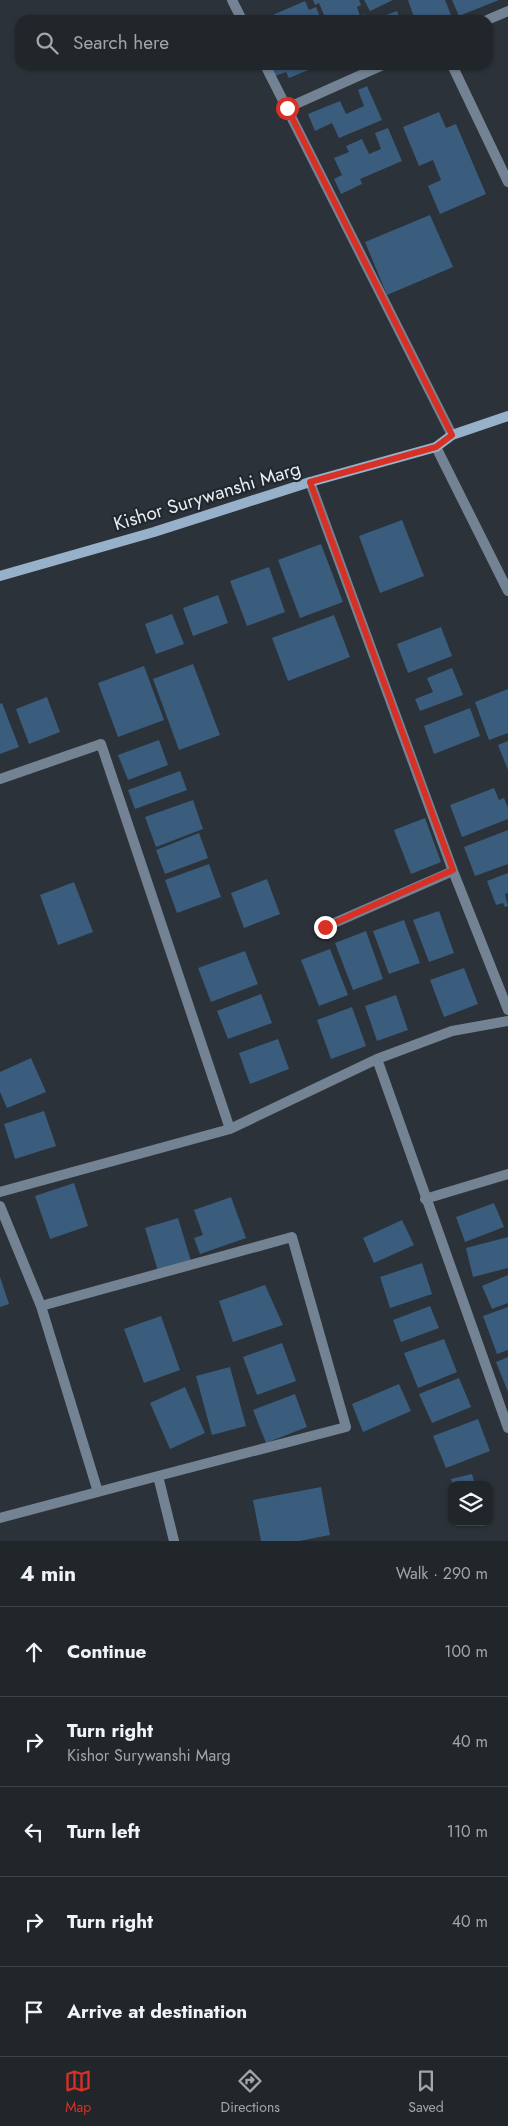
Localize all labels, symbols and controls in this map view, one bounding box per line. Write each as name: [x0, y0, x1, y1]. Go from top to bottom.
search box: [15, 15, 493, 70]
icon: search: [33, 29, 61, 57]
text: Search here: [73, 29, 169, 56]
route start: [276, 97, 299, 120]
street label: Kishor Surywanshi Marg: [110, 455, 304, 537]
route end: [314, 916, 337, 939]
map controls: [448, 1481, 493, 1526]
button: layers: [448, 1481, 493, 1526]
text: 4 min: [20, 1559, 76, 1589]
text: Walk · 290 m: [396, 1562, 488, 1585]
icon: ahead: [20, 1638, 48, 1666]
text: Continue: [67, 1638, 146, 1665]
text: 100 m: [444, 1640, 488, 1663]
text: Turn right: [67, 1717, 153, 1744]
icon: right: [20, 1728, 48, 1756]
text: 40 m: [452, 1730, 488, 1753]
text: Kishor Surywanshi Marg: [67, 1744, 231, 1767]
icon: left: [20, 1818, 48, 1846]
text: Turn left: [67, 1818, 140, 1845]
text: 110 m: [447, 1820, 488, 1843]
icon: right: [20, 1908, 48, 1936]
text: Turn right: [67, 1908, 153, 1935]
text: 40 m: [452, 1910, 488, 1933]
icon: arrive: [20, 1998, 48, 2026]
text: Arrive at destination: [67, 1998, 247, 2025]
tab: Map: [64, 2067, 92, 2117]
tab: Directions: [221, 2067, 280, 2117]
tab: Saved: [408, 2067, 444, 2117]

